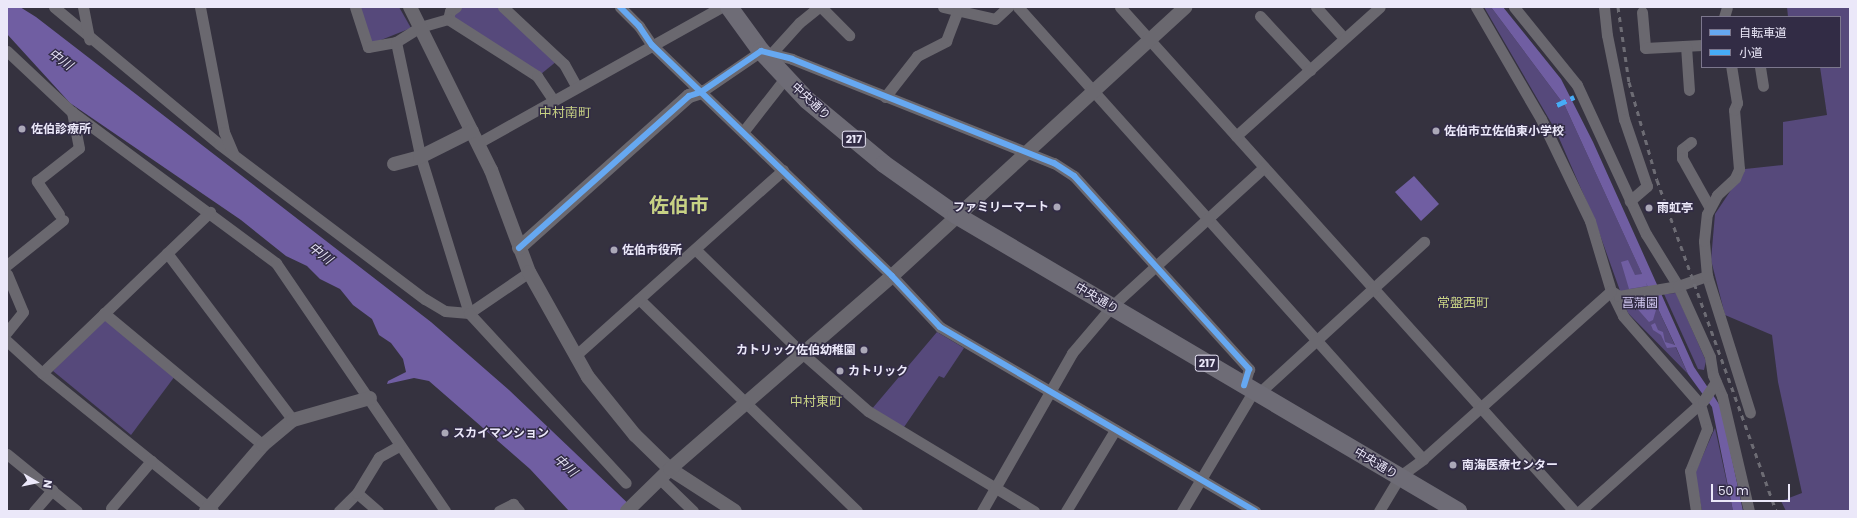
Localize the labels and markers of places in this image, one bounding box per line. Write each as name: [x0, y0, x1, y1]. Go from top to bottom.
place label: 佐伯診療所: [31, 122, 91, 136]
marker: 佐伯診療所: [16, 123, 28, 135]
place label: 佐伯市立佐伯東小学校: [1444, 124, 1564, 138]
marker: 佐伯市立佐伯東小学校: [1431, 126, 1441, 136]
place label: ファミリーマート: [953, 200, 1049, 214]
place label: 雨虹亭: [1657, 201, 1693, 215]
marker: ファミリーマート: [1052, 202, 1062, 212]
marker: 雨虹亭: [1644, 203, 1654, 213]
place label: 佐伯市役所: [622, 243, 682, 257]
marker: 佐伯市役所: [609, 245, 619, 255]
place label: カトリック佐伯幼稚園: [736, 343, 856, 357]
marker: カトリック佐伯幼稚園: [859, 345, 869, 355]
place label: カトリック: [848, 364, 908, 378]
marker: カトリック: [835, 366, 845, 376]
place label: スカイマンション: [453, 426, 549, 440]
marker: スカイマンション: [440, 428, 450, 438]
place label: 南海医療センター: [1462, 458, 1558, 472]
marker: 南海医療センター: [1447, 459, 1459, 471]

